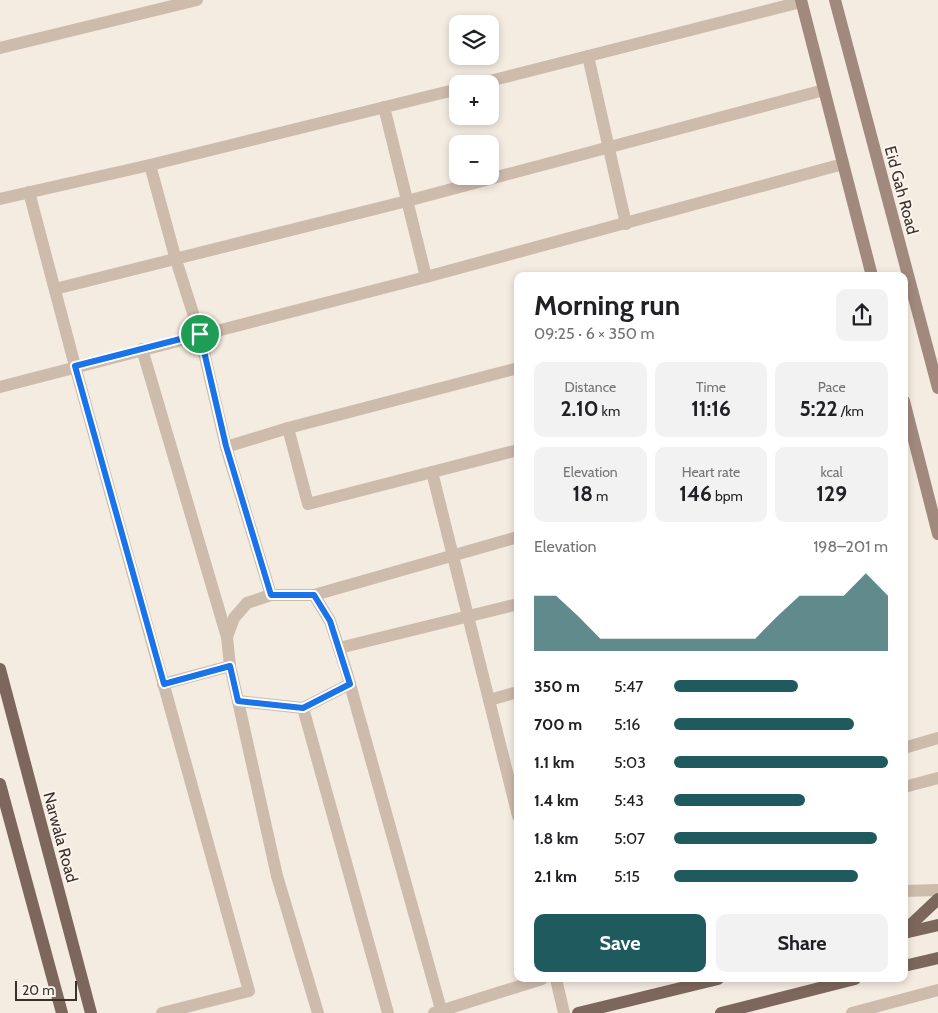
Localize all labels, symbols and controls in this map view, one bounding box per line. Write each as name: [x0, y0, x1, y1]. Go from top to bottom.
map controls: [449, 15, 499, 185]
button: layers: [449, 15, 499, 65]
button: +: [449, 75, 499, 125]
button: −: [449, 135, 499, 185]
street label: Eid Gah Road: [881, 144, 922, 236]
text: Morning run: [534, 288, 680, 322]
button: share: [836, 289, 888, 341]
pin: [179, 313, 221, 355]
icon: arrive: [186, 320, 214, 348]
text: 09:25 · 6 × 350 m: [534, 324, 655, 343]
text: Distance: [565, 378, 616, 396]
text: Time: [696, 378, 726, 396]
text: Pace: [818, 378, 846, 396]
text: 2.10: [560, 396, 598, 421]
text: 11:16: [691, 396, 731, 421]
text: 5:22: [799, 396, 838, 421]
text: km: [598, 402, 620, 420]
text: /km: [838, 402, 864, 420]
text: Elevation: [563, 463, 618, 481]
text: Heart rate: [682, 463, 740, 481]
text: kcal: [820, 463, 843, 481]
text: 18: [572, 481, 593, 506]
text: 146: [679, 481, 712, 506]
text: 129: [816, 481, 847, 506]
text: m: [593, 487, 608, 505]
text: bpm: [712, 487, 743, 505]
text: Elevation: [534, 537, 597, 556]
text: 198–201 m: [813, 537, 888, 556]
text: 350 m: [534, 677, 580, 696]
text: 5:47: [614, 677, 643, 696]
text: 700 m: [534, 715, 582, 734]
text: 5:16: [614, 715, 640, 734]
text: 1.1 km: [534, 753, 574, 772]
text: 5:03: [614, 753, 646, 772]
street label: Narwala Road: [39, 790, 82, 884]
text: 1.4 km: [534, 791, 579, 810]
text: 5:43: [614, 791, 644, 810]
text: 1.8 km: [534, 829, 578, 848]
text: 5:07: [614, 829, 645, 848]
text: 2.1 km: [534, 867, 577, 886]
text: 5:15: [614, 867, 640, 886]
button: Save: [534, 914, 706, 972]
button: Share: [716, 914, 888, 972]
scale bar: [15, 978, 78, 1001]
text: 20 m: [22, 981, 55, 999]

